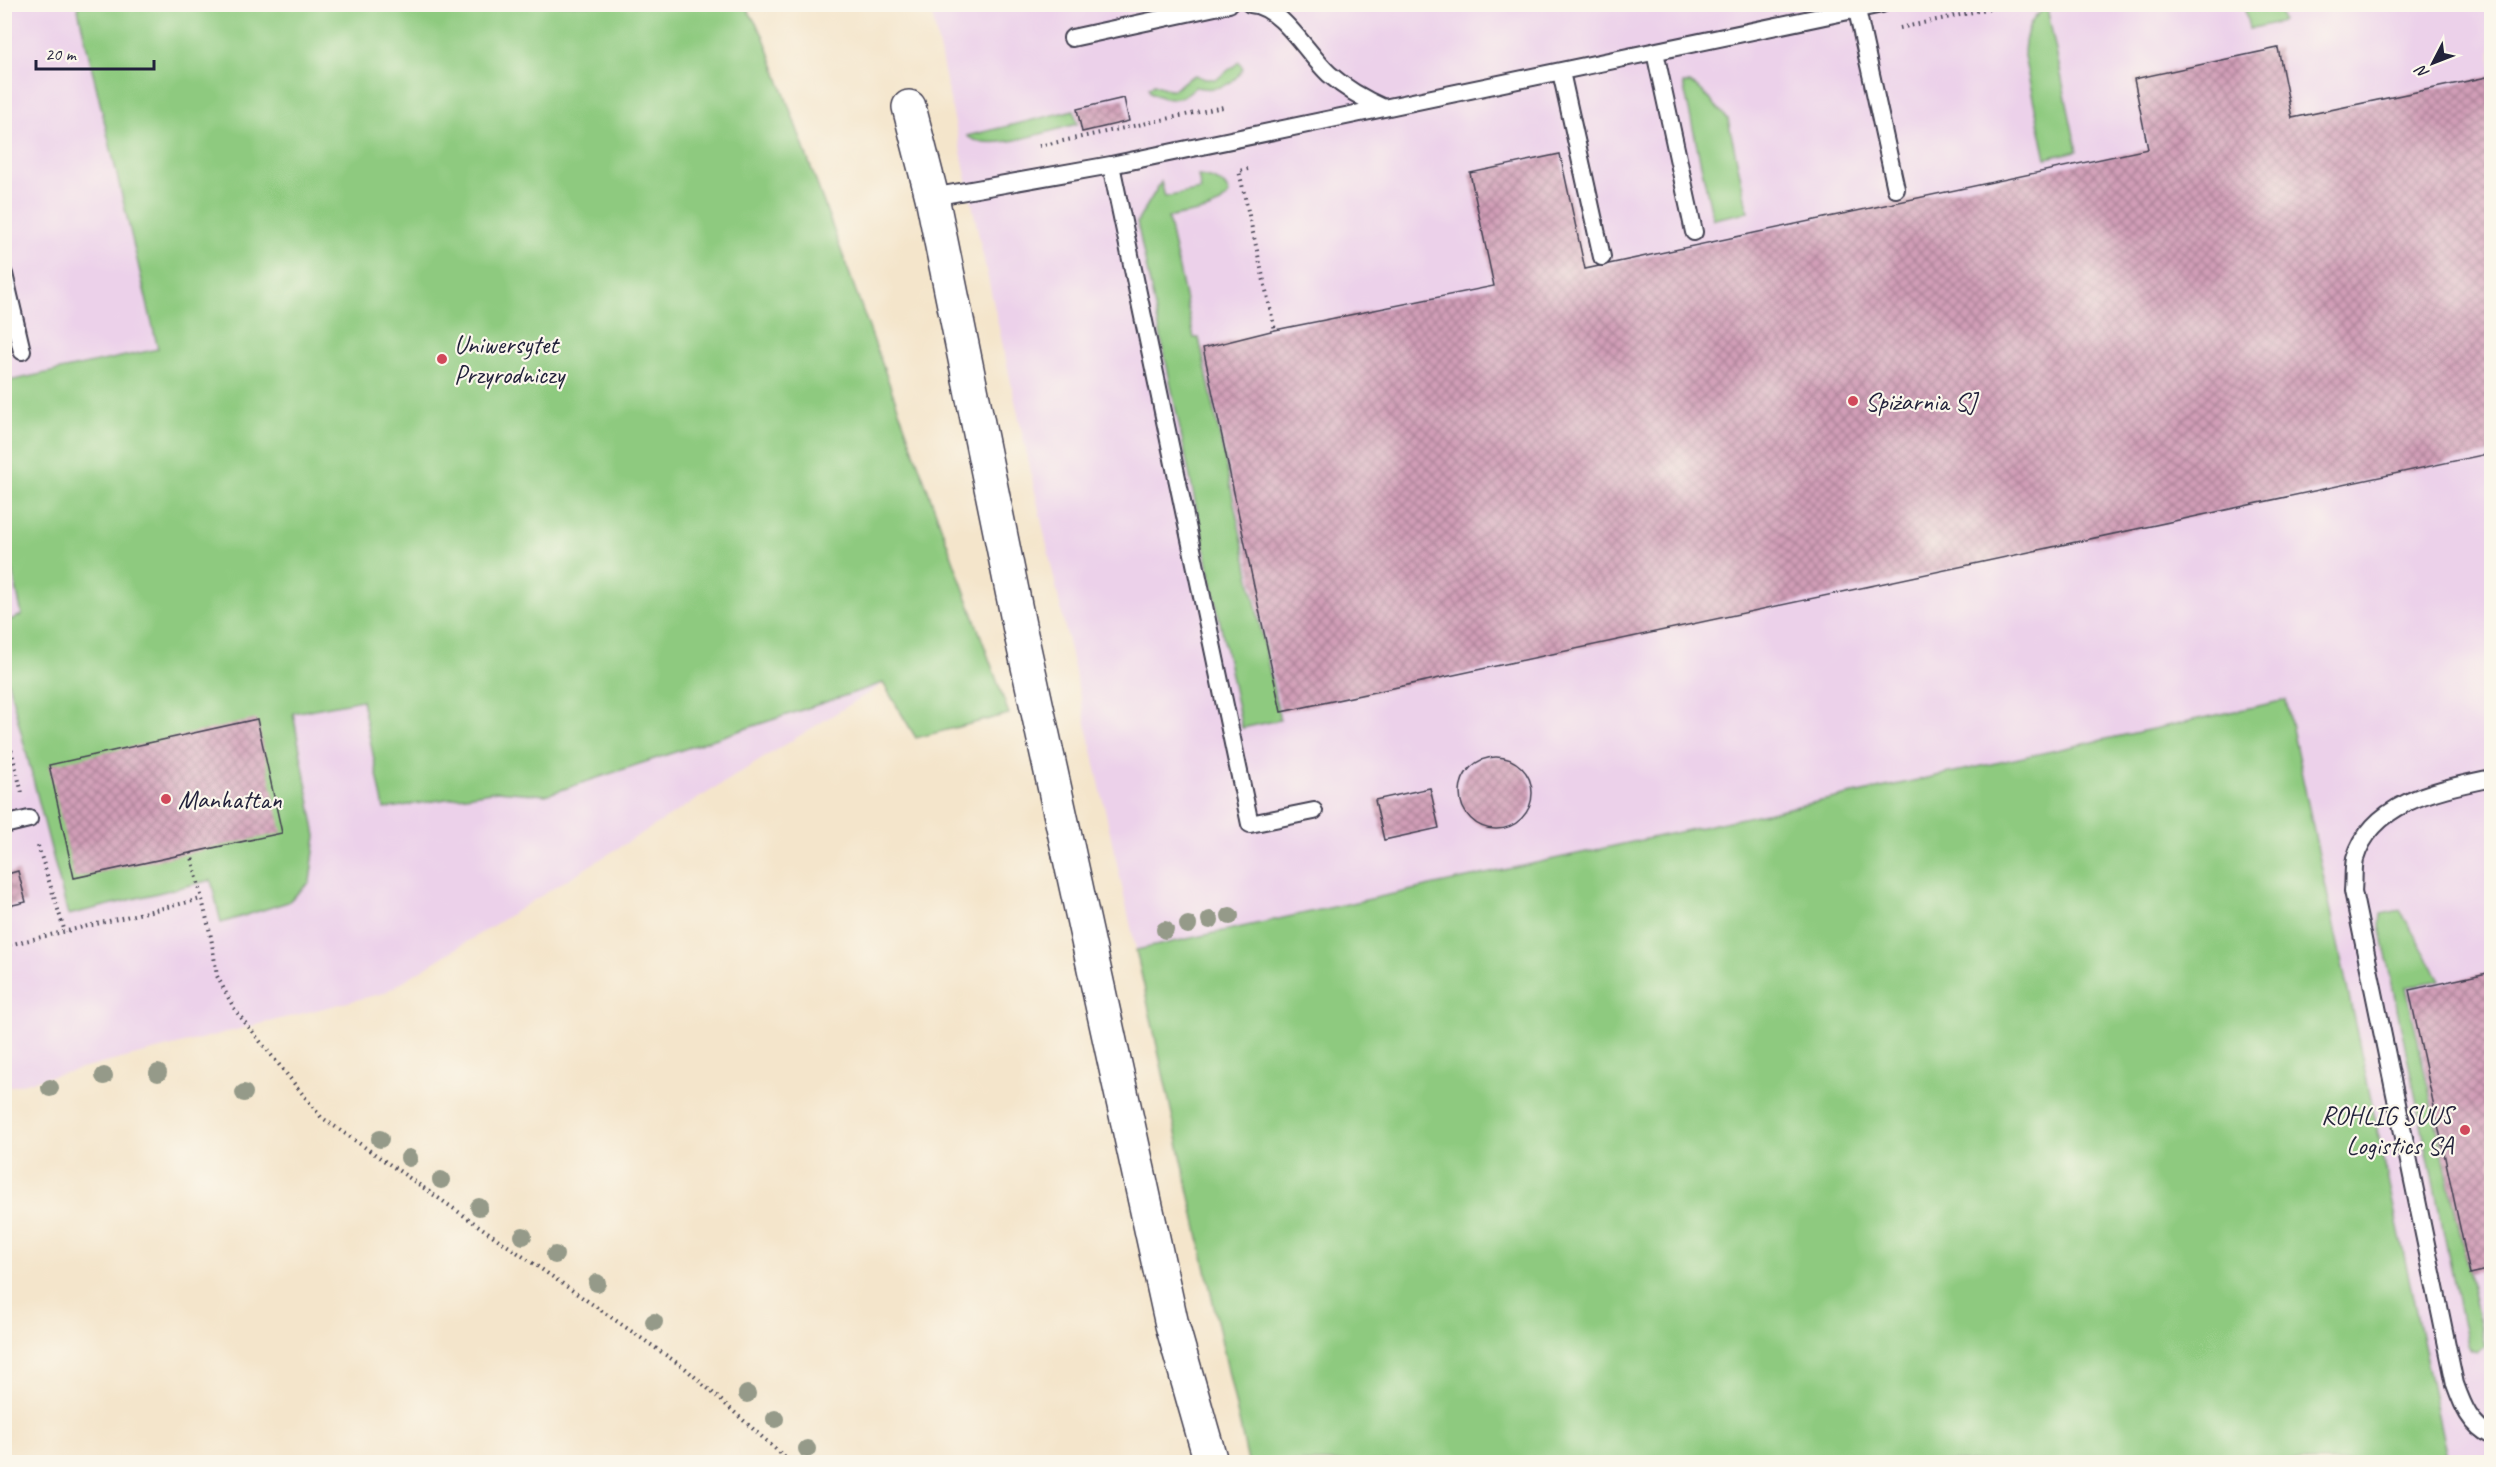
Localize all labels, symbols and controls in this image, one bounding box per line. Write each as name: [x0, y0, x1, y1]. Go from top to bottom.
scale bar: [36, 33, 154, 71]
north arrow: [2403, 33, 2463, 93]
text: 20 m: [45, 43, 78, 65]
text: N: [2410, 60, 2433, 83]
place label: Uniwersytet Przyrodniczy: [454, 328, 566, 391]
marker: Uniwersytet Przyrodniczy: [435, 352, 449, 366]
place label: Spiżarnia SJ: [1865, 385, 1980, 418]
marker: Spiżarnia SJ: [1846, 394, 1860, 408]
place label: Manhattan: [178, 783, 282, 816]
marker: Manhattan: [159, 792, 173, 806]
place label: ROHLIG SUUS Logistics SA: [2321, 1099, 2457, 1162]
marker: ROHLIG SUUS Logistics SA: [2458, 1123, 2472, 1137]

